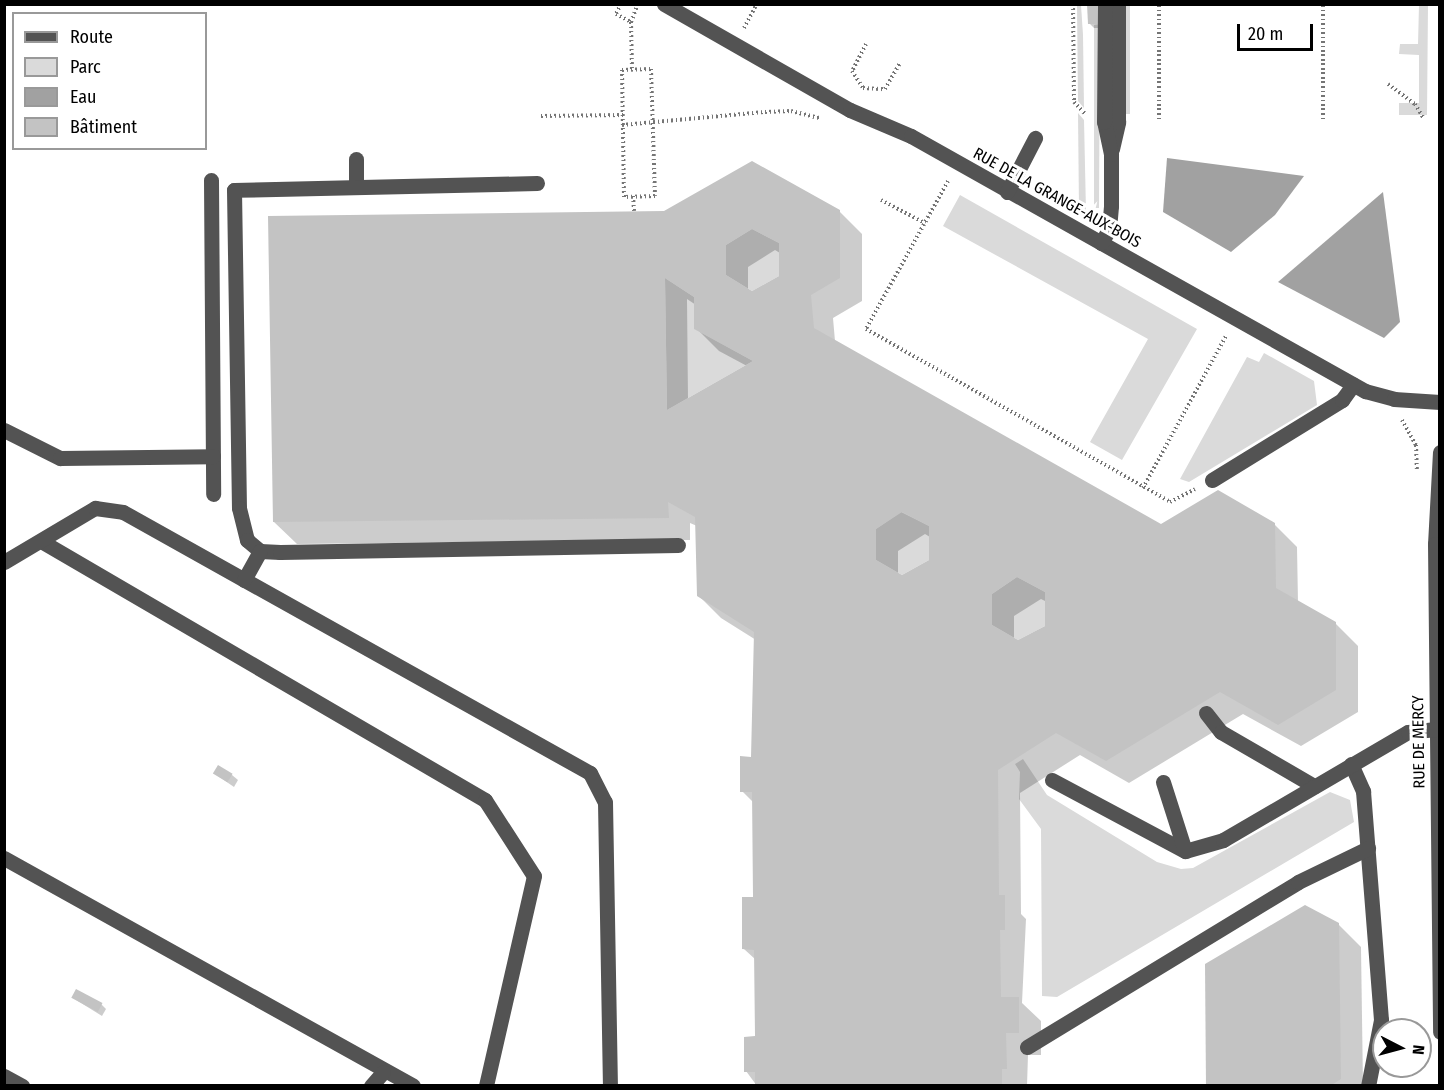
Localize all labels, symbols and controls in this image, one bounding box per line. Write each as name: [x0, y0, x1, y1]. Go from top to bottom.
legend: [12, 12, 207, 150]
scale bar: [1240, 12, 1316, 50]
text: 20 m: [1248, 23, 1283, 45]
text: Route: [70, 26, 113, 48]
text: Parc: [70, 56, 101, 78]
text: Eau: [70, 86, 96, 108]
text: Bâtiment: [70, 116, 137, 138]
street label: RUE DE LA GRANGE-AUX-BOIS: [970, 144, 1144, 252]
street label: RUE DE MERCY: [1409, 695, 1429, 789]
north arrow: [1372, 1018, 1432, 1078]
text: N: [1408, 1044, 1428, 1055]

